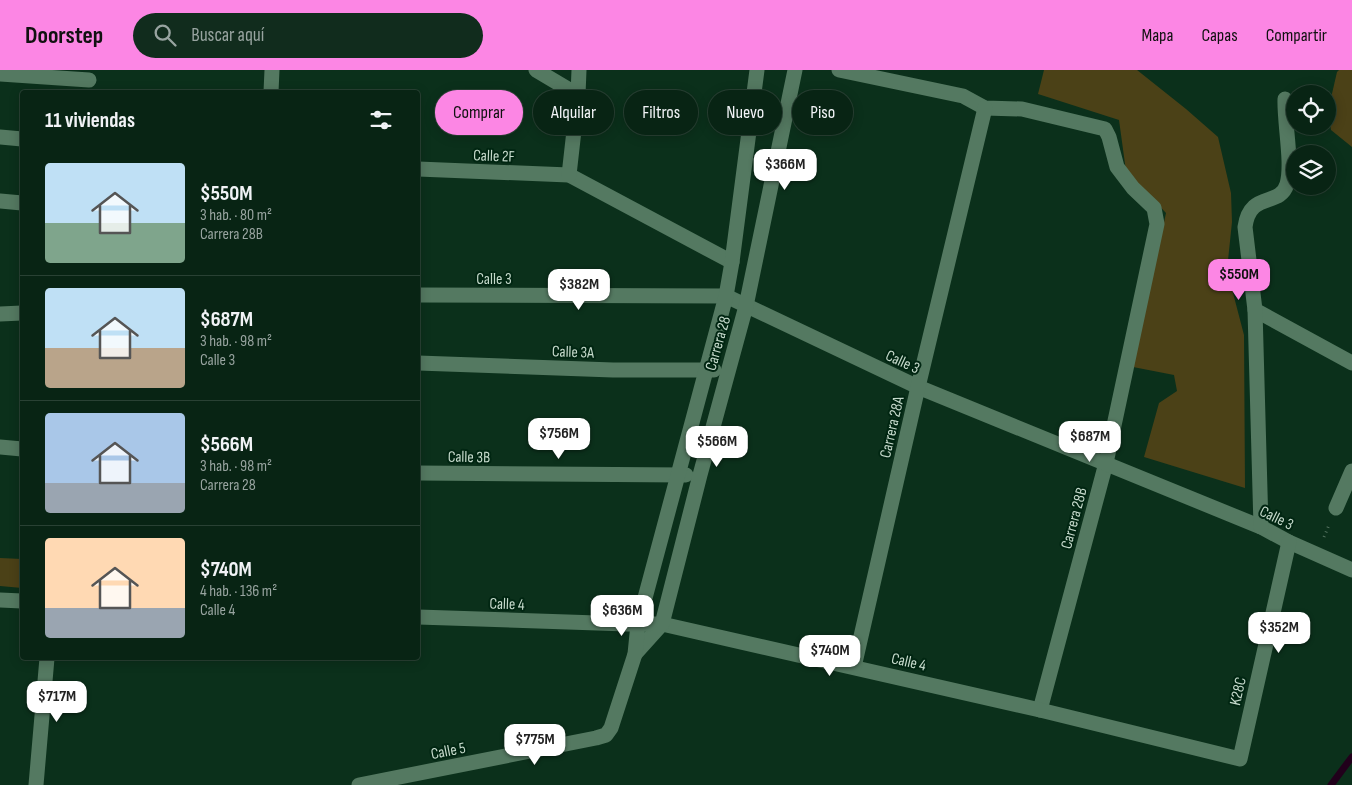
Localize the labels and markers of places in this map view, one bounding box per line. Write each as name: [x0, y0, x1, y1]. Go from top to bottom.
pin: $366M: [750, 148, 820, 191]
pin: $550M: [1204, 258, 1274, 301]
pin: $382M: [544, 268, 614, 311]
pin: $756M: [524, 418, 594, 460]
pin: $687M: [1055, 420, 1125, 463]
pin: $566M: [682, 426, 752, 468]
pin: $636M: [587, 594, 657, 637]
pin: $352M: [1244, 612, 1314, 654]
pin: $740M: [795, 634, 865, 677]
pin: $717M: [22, 680, 92, 723]
pin: $775M: [500, 724, 570, 766]

